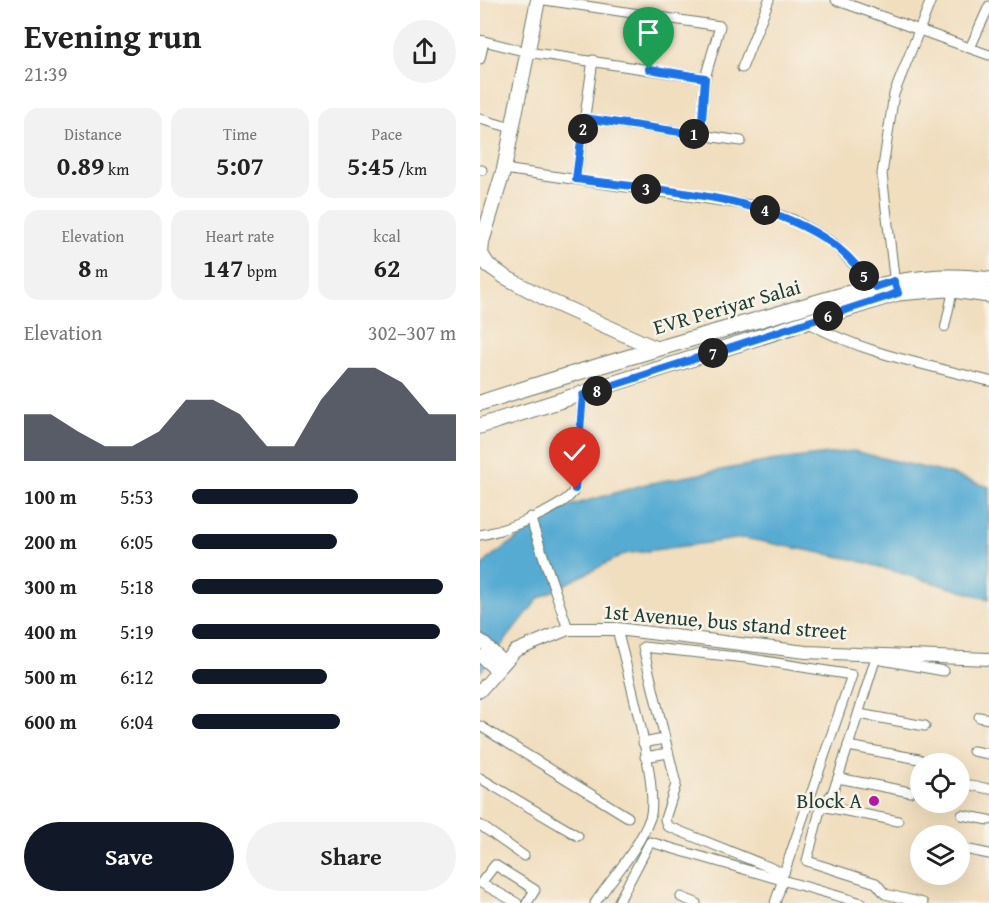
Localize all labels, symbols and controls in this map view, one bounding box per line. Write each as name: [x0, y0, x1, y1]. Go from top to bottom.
pin: [623, 7, 674, 69]
text: Evening run: [24, 12, 201, 60]
icon: arrive: [632, 16, 665, 49]
button: share: [393, 20, 456, 83]
text: 21:39: [24, 59, 67, 88]
pin: 2: [568, 114, 598, 144]
text: 2: [579, 117, 587, 141]
pin: 1: [679, 119, 709, 149]
text: Distance: [64, 122, 122, 146]
text: Time: [223, 122, 257, 146]
text: Pace: [372, 122, 402, 146]
text: 1: [690, 122, 698, 146]
text: 0.89: [57, 146, 105, 185]
text: 5:07: [216, 146, 264, 185]
text: 5:45: [347, 146, 395, 185]
text: km: [105, 157, 129, 181]
text: /km: [395, 157, 427, 181]
pin: 3: [631, 174, 661, 204]
text: 3: [642, 177, 650, 201]
pin: 4: [750, 195, 780, 225]
text: 4: [761, 198, 769, 222]
text: Elevation: [62, 224, 124, 248]
text: Heart rate: [206, 224, 274, 248]
text: kcal: [373, 224, 401, 248]
text: 8: [78, 248, 91, 287]
text: 147: [203, 248, 243, 287]
text: 62: [374, 248, 400, 287]
text: m: [91, 259, 108, 283]
text: bpm: [243, 259, 277, 283]
pin: 5: [849, 261, 879, 291]
text: 5: [860, 264, 868, 288]
street label: EVR Periyar Salai: [650, 271, 804, 342]
pin: 6: [813, 301, 843, 331]
text: 6: [824, 304, 832, 328]
text: Elevation: [24, 318, 102, 347]
text: 302–307 m: [368, 318, 456, 347]
pin: 7: [698, 338, 728, 368]
text: 7: [709, 341, 717, 365]
pin: 8: [582, 376, 612, 406]
text: 8: [593, 379, 601, 403]
pin: [549, 427, 600, 489]
icon: check: [558, 436, 591, 469]
text: 100 m: [24, 482, 77, 511]
text: 5:53: [120, 482, 154, 511]
text: 200 m: [24, 527, 77, 556]
text: 6:05: [120, 527, 154, 556]
text: 300 m: [24, 572, 77, 601]
text: 5:18: [120, 572, 154, 601]
street label: 1st Avenue, bus stand street: [602, 595, 849, 648]
text: 400 m: [24, 617, 77, 646]
text: 5:19: [120, 617, 154, 646]
text: 500 m: [24, 662, 77, 691]
text: 6:12: [120, 662, 154, 691]
text: 600 m: [24, 707, 77, 736]
text: 6:04: [120, 707, 154, 736]
map controls: [910, 753, 970, 885]
button: locate: [910, 753, 970, 813]
place label: Block A: [796, 785, 862, 816]
marker: Block A: [867, 794, 881, 808]
button: Save: [24, 822, 234, 891]
button: Share: [246, 822, 456, 891]
button: layers: [910, 825, 970, 885]

